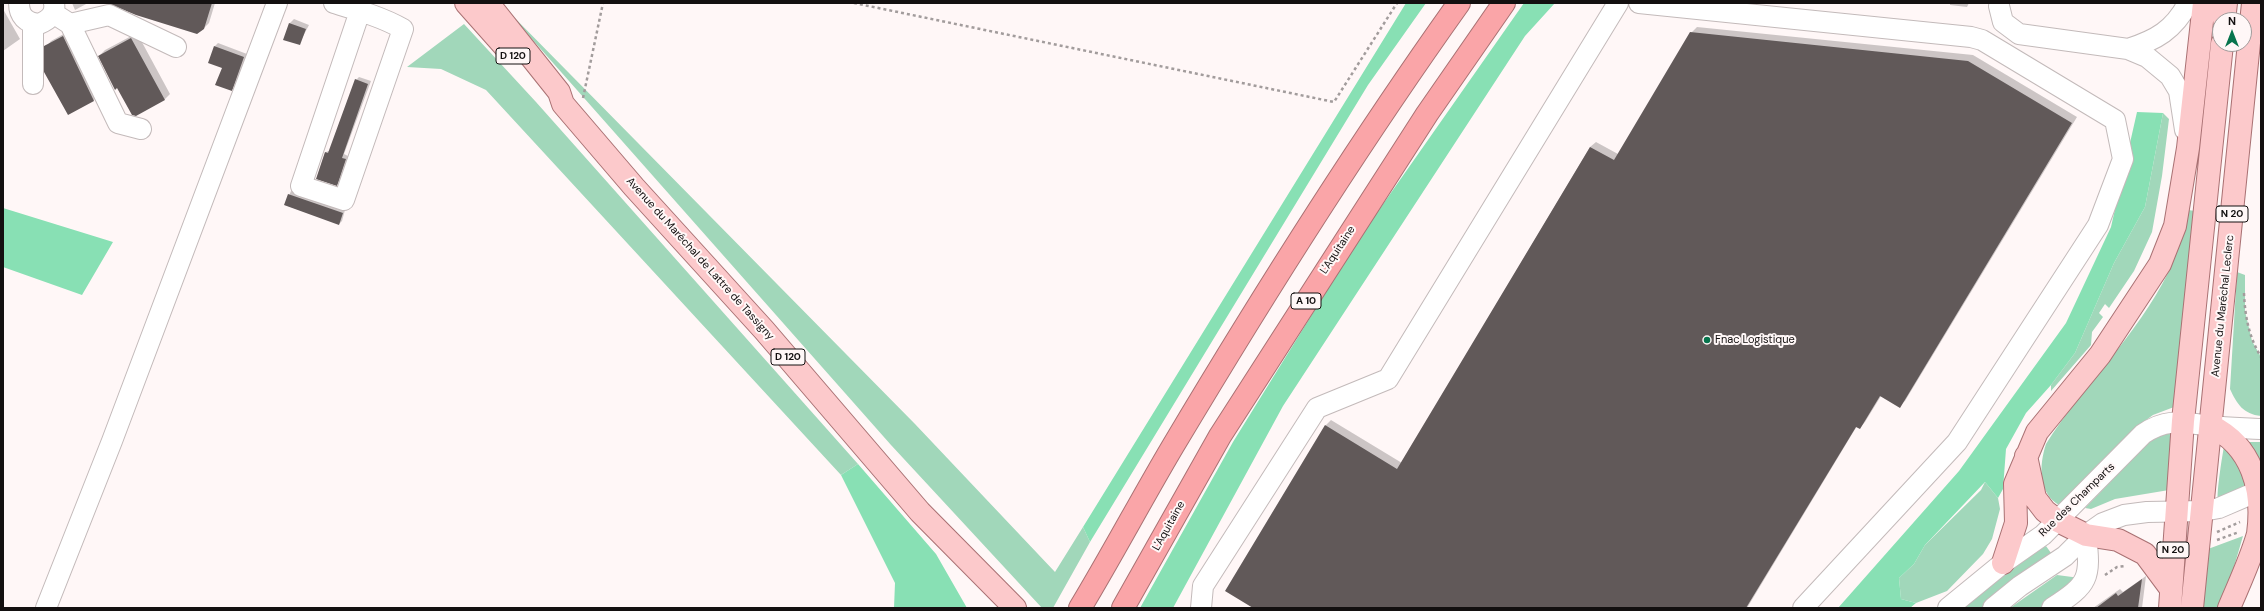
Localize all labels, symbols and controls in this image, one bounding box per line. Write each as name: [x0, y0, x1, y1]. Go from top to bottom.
north arrow: [2212, 12, 2252, 52]
text: N: [2228, 14, 2236, 28]
road number: D 120: [496, 48, 530, 64]
street label: Avenue du Maréchal de Lattre de Tassigny: [623, 175, 777, 343]
road number: N 20: [2216, 206, 2248, 222]
street label: L'Aquitaine: [1318, 224, 1358, 276]
street label: Avenue du Maréchal Leclerc: [2209, 234, 2237, 378]
road number: A 10: [1291, 293, 1321, 309]
place label: Fnac Logistique: [1715, 333, 1795, 347]
marker: Fnac Logistique: [1702, 335, 1712, 345]
road number: D 120: [771, 349, 805, 365]
street label: Rue des Champarts: [2036, 460, 2118, 540]
street label: L'Aquitaine: [1150, 499, 1188, 553]
road number: N 20: [2157, 542, 2189, 558]

